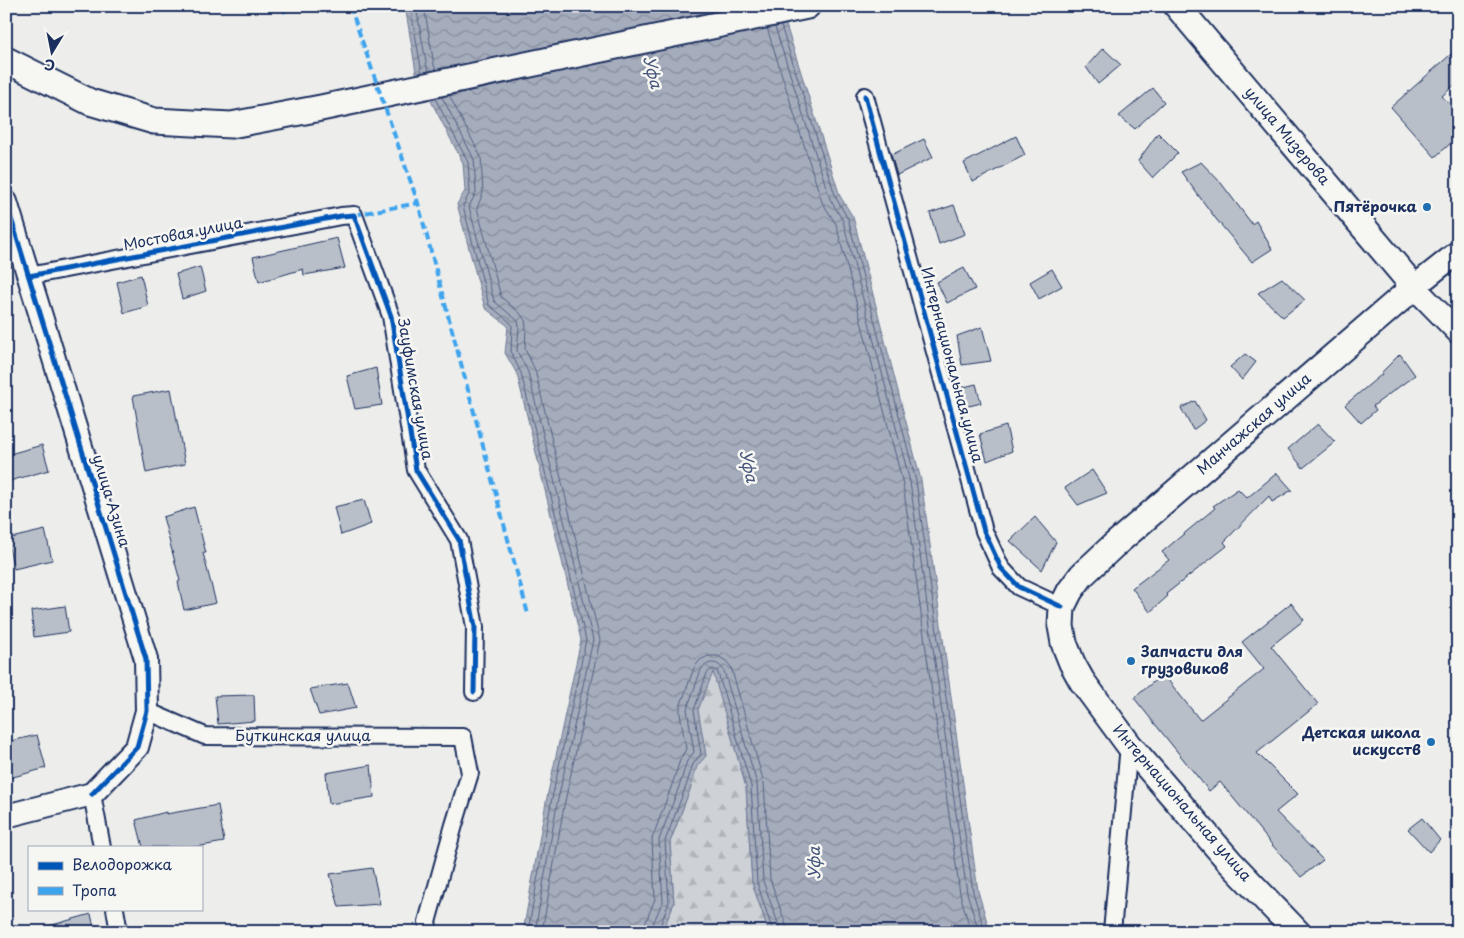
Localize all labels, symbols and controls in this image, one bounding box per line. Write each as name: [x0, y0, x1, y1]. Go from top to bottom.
north arrow: [28, 28, 78, 78]
water label: Уфа: [638, 53, 670, 92]
text: С: [43, 54, 57, 77]
street label: улица Мизерова: [1240, 81, 1337, 190]
place label: Пятёрочка: [1334, 194, 1418, 217]
marker: Пятёрочка: [1421, 201, 1433, 213]
street label: Мостовая улица: [121, 210, 245, 255]
street label: Интернациональная улица: [916, 264, 991, 466]
street label: Зауфимская улица: [393, 316, 440, 462]
street label: Манчажская улица: [1191, 366, 1316, 479]
water label: Уфа: [735, 447, 766, 485]
street label: улица Азина: [87, 451, 138, 550]
place label: Запчасти для грузовиков: [1140, 639, 1243, 679]
marker: Запчасти для грузовиков: [1125, 655, 1137, 667]
street label: Интернациональная улица: [1108, 718, 1258, 886]
place label: Детская школа искусств: [1301, 720, 1421, 760]
street label: Буткинская улица: [235, 723, 371, 746]
marker: Детская школа искусств: [1425, 736, 1437, 748]
water label: Уфа: [801, 845, 825, 880]
legend: [28, 846, 202, 910]
text: Велодорожка: [72, 852, 173, 875]
text: Тропа: [72, 878, 117, 901]

